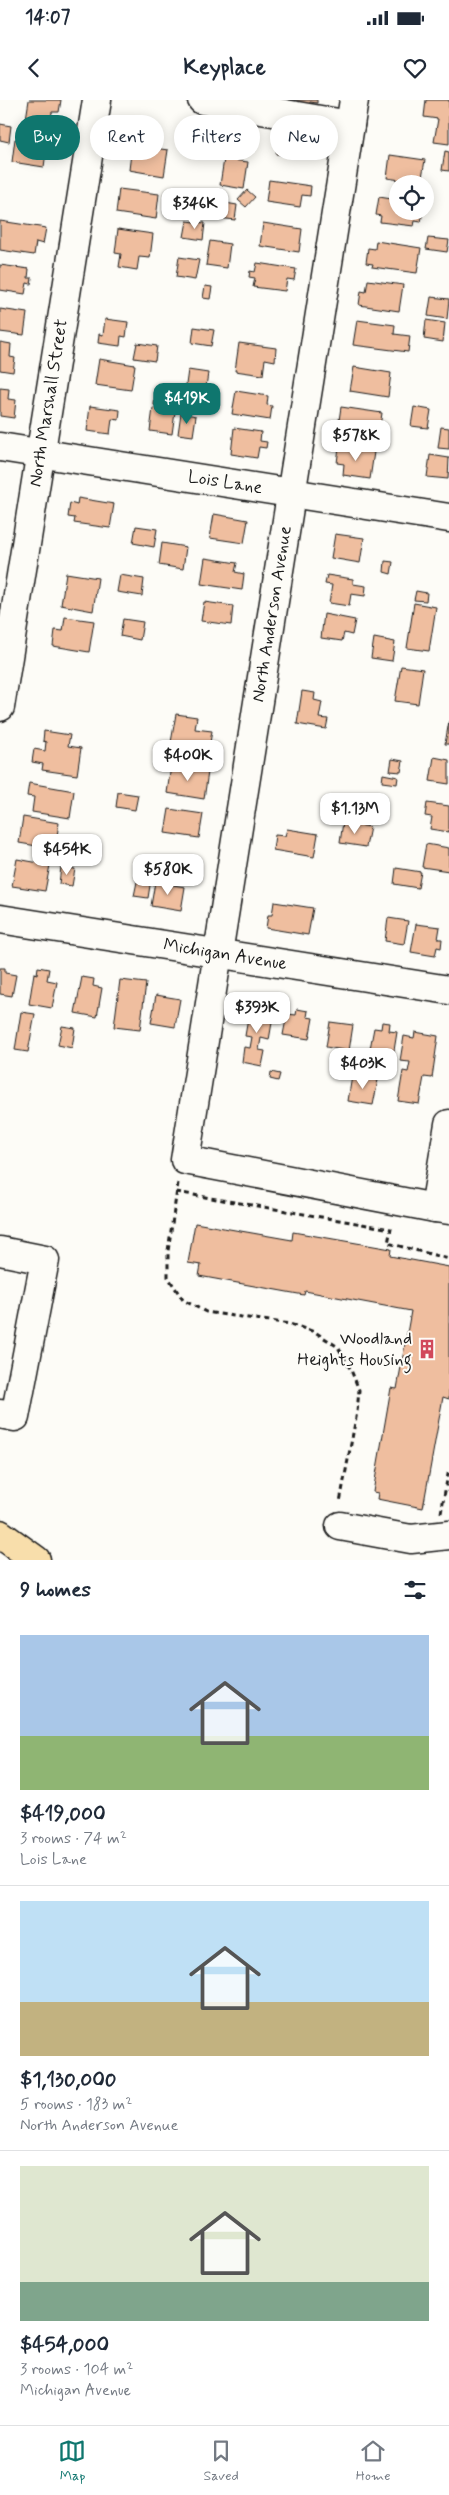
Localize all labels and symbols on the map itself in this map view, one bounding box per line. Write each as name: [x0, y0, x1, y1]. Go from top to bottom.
pin: $346K: [160, 188, 230, 230]
street label: North Marshall Street: [23, 317, 74, 489]
pin: $419K: [152, 382, 222, 425]
pin: $578K: [321, 420, 391, 462]
street label: Lois Lane: [186, 465, 264, 500]
street label: North Anderson Avenue: [246, 524, 298, 704]
pin: $400K: [153, 740, 223, 782]
pin: $1.13M: [314, 792, 396, 835]
pin: $454K: [32, 834, 102, 876]
pin: $580K: [133, 854, 203, 896]
street label: Michigan Avenue: [162, 933, 289, 976]
pin: $393K: [222, 992, 292, 1034]
pin: $403K: [328, 1048, 398, 1090]
place label: Woodland Heights Housing: [297, 1327, 412, 1374]
building icon: Woodland Heights Housing: [416, 1338, 438, 1360]

